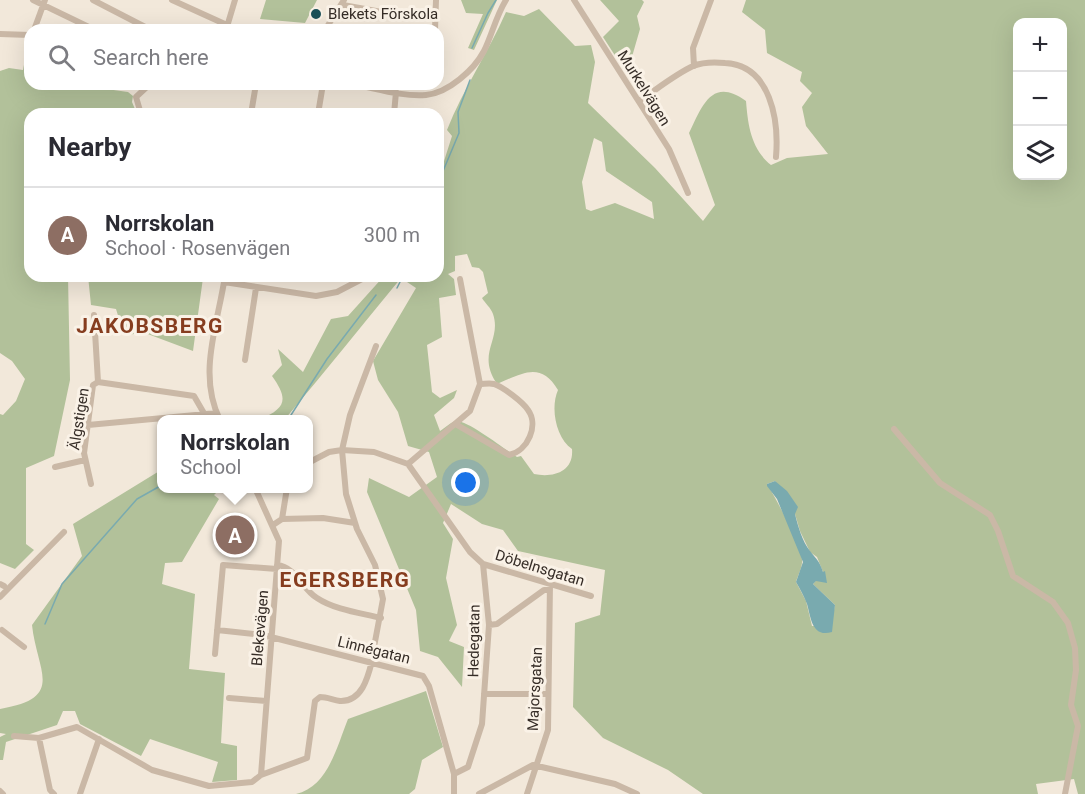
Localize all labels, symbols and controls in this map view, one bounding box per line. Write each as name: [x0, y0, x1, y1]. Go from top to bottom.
place label: Blekets Förskola: [328, 5, 438, 23]
marker: Blekets Förskola: [309, 7, 323, 21]
map controls: [1013, 18, 1067, 180]
button: +: [1013, 18, 1067, 72]
search box: [24, 24, 444, 90]
icon: search: [45, 41, 78, 74]
text: Search here: [93, 45, 209, 70]
street label: Murkelvägen: [614, 47, 674, 129]
button: −: [1013, 72, 1067, 126]
button: layers: [1013, 126, 1067, 180]
text: Nearby: [48, 132, 131, 162]
text: Norrskolan: [105, 211, 214, 236]
text: A: [61, 223, 74, 247]
text: 300 m: [364, 223, 420, 247]
text: School · Rosenvägen: [105, 236, 290, 260]
district label: JAKOBSBERG: [76, 314, 224, 338]
street label: Älgstigen: [65, 387, 93, 451]
popup: [157, 415, 313, 493]
text: Norrskolan: [180, 430, 290, 455]
text: School: [180, 455, 241, 479]
your location: [451, 468, 480, 497]
pin: A: [216, 512, 254, 558]
street label: Döbelnsgatan: [493, 546, 587, 590]
district label: EGERSBERG: [280, 568, 410, 592]
street label: Blekevägen: [248, 589, 272, 667]
street label: Hedegatan: [464, 604, 484, 678]
street label: Linnégatan: [336, 632, 412, 668]
street label: Majorsgatan: [524, 647, 546, 731]

